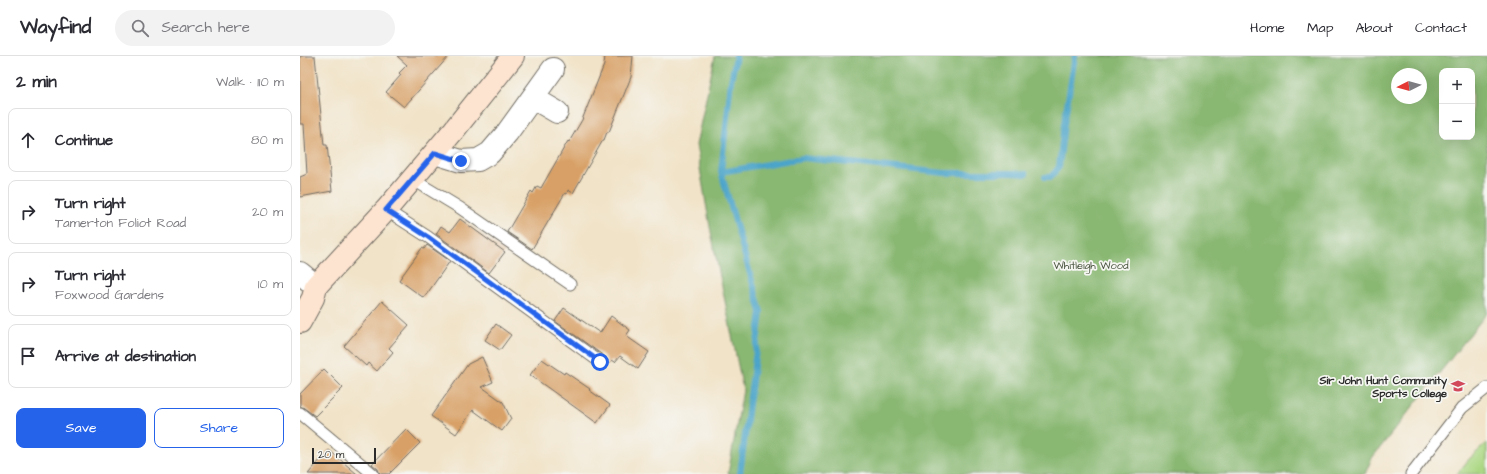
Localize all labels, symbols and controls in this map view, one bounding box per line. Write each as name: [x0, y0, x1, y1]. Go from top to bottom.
search box: [115, 10, 395, 46]
text: Wayfind: [20, 14, 91, 41]
icon: search: [129, 17, 151, 39]
text: Search here: [161, 17, 250, 38]
text: Home: [1250, 18, 1285, 38]
text: Map: [1307, 18, 1333, 38]
text: About: [1355, 18, 1393, 38]
text: Contact: [1415, 18, 1467, 38]
north arrow: [1391, 68, 1427, 104]
map controls: [1439, 68, 1475, 140]
button: +: [1439, 68, 1475, 104]
text: 2 min: [16, 70, 57, 94]
text: Walk · 110 m: [216, 73, 284, 91]
button: −: [1439, 104, 1475, 140]
icon: ahead: [17, 129, 39, 151]
text: Continue: [55, 130, 113, 151]
text: 80 m: [251, 131, 283, 149]
route end: [452, 152, 470, 170]
text: Turn right: [55, 193, 126, 214]
icon: right: [17, 201, 39, 223]
text: 20 m: [252, 203, 283, 221]
text: Tamerton Foliot Road: [55, 214, 186, 232]
park label: Whitleigh Wood: [1053, 258, 1129, 274]
text: Turn right: [55, 265, 126, 286]
icon: right: [17, 273, 39, 295]
text: 10 m: [258, 275, 283, 293]
text: Foxwood Gardens: [55, 286, 164, 304]
icon: arrive: [17, 345, 39, 367]
text: Arrive at destination: [55, 346, 196, 367]
route start: [591, 353, 609, 371]
place label: Sir John Hunt Community Sports College: [1319, 373, 1448, 403]
school or university icon: Sir John Hunt Community Sports College: [1450, 378, 1466, 394]
button: Save: [16, 408, 146, 448]
button: Share: [154, 408, 284, 448]
scale bar: [312, 446, 376, 465]
text: 20 m: [318, 447, 344, 462]

